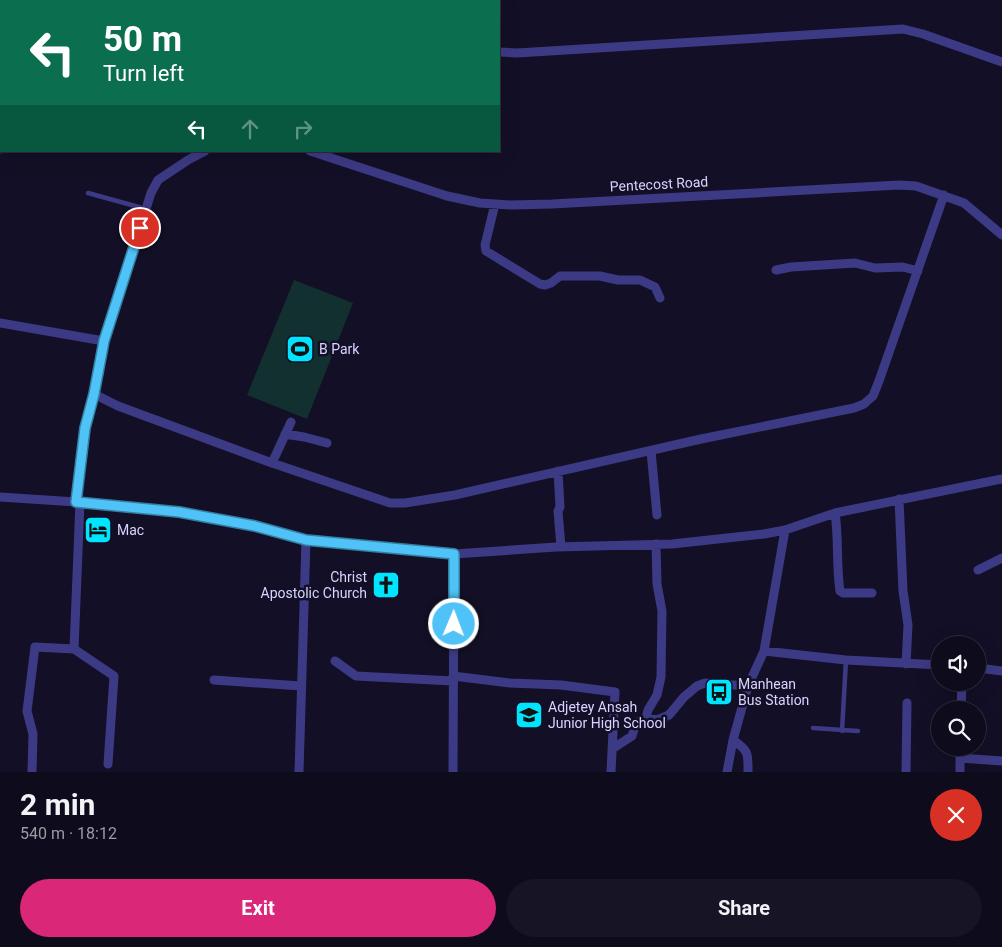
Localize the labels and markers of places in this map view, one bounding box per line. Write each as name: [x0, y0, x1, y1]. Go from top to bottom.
pin: [119, 207, 161, 249]
sports icon: B Park: [285, 334, 315, 364]
place label: B Park: [319, 341, 360, 357]
hotel icon: Mac: [83, 515, 113, 545]
place label: Mac: [117, 522, 144, 538]
place label: Christ Apostolic Church: [261, 569, 367, 601]
church icon: Christ Apostolic Church: [371, 570, 401, 600]
place label: Manhean Bus Station: [738, 676, 809, 708]
bus stop icon: Manhean Bus Station: [704, 677, 734, 707]
place label: Adjetey Ansah Junior High School: [548, 699, 666, 731]
school or university icon: Adjetey Ansah Junior High School: [514, 700, 544, 730]

